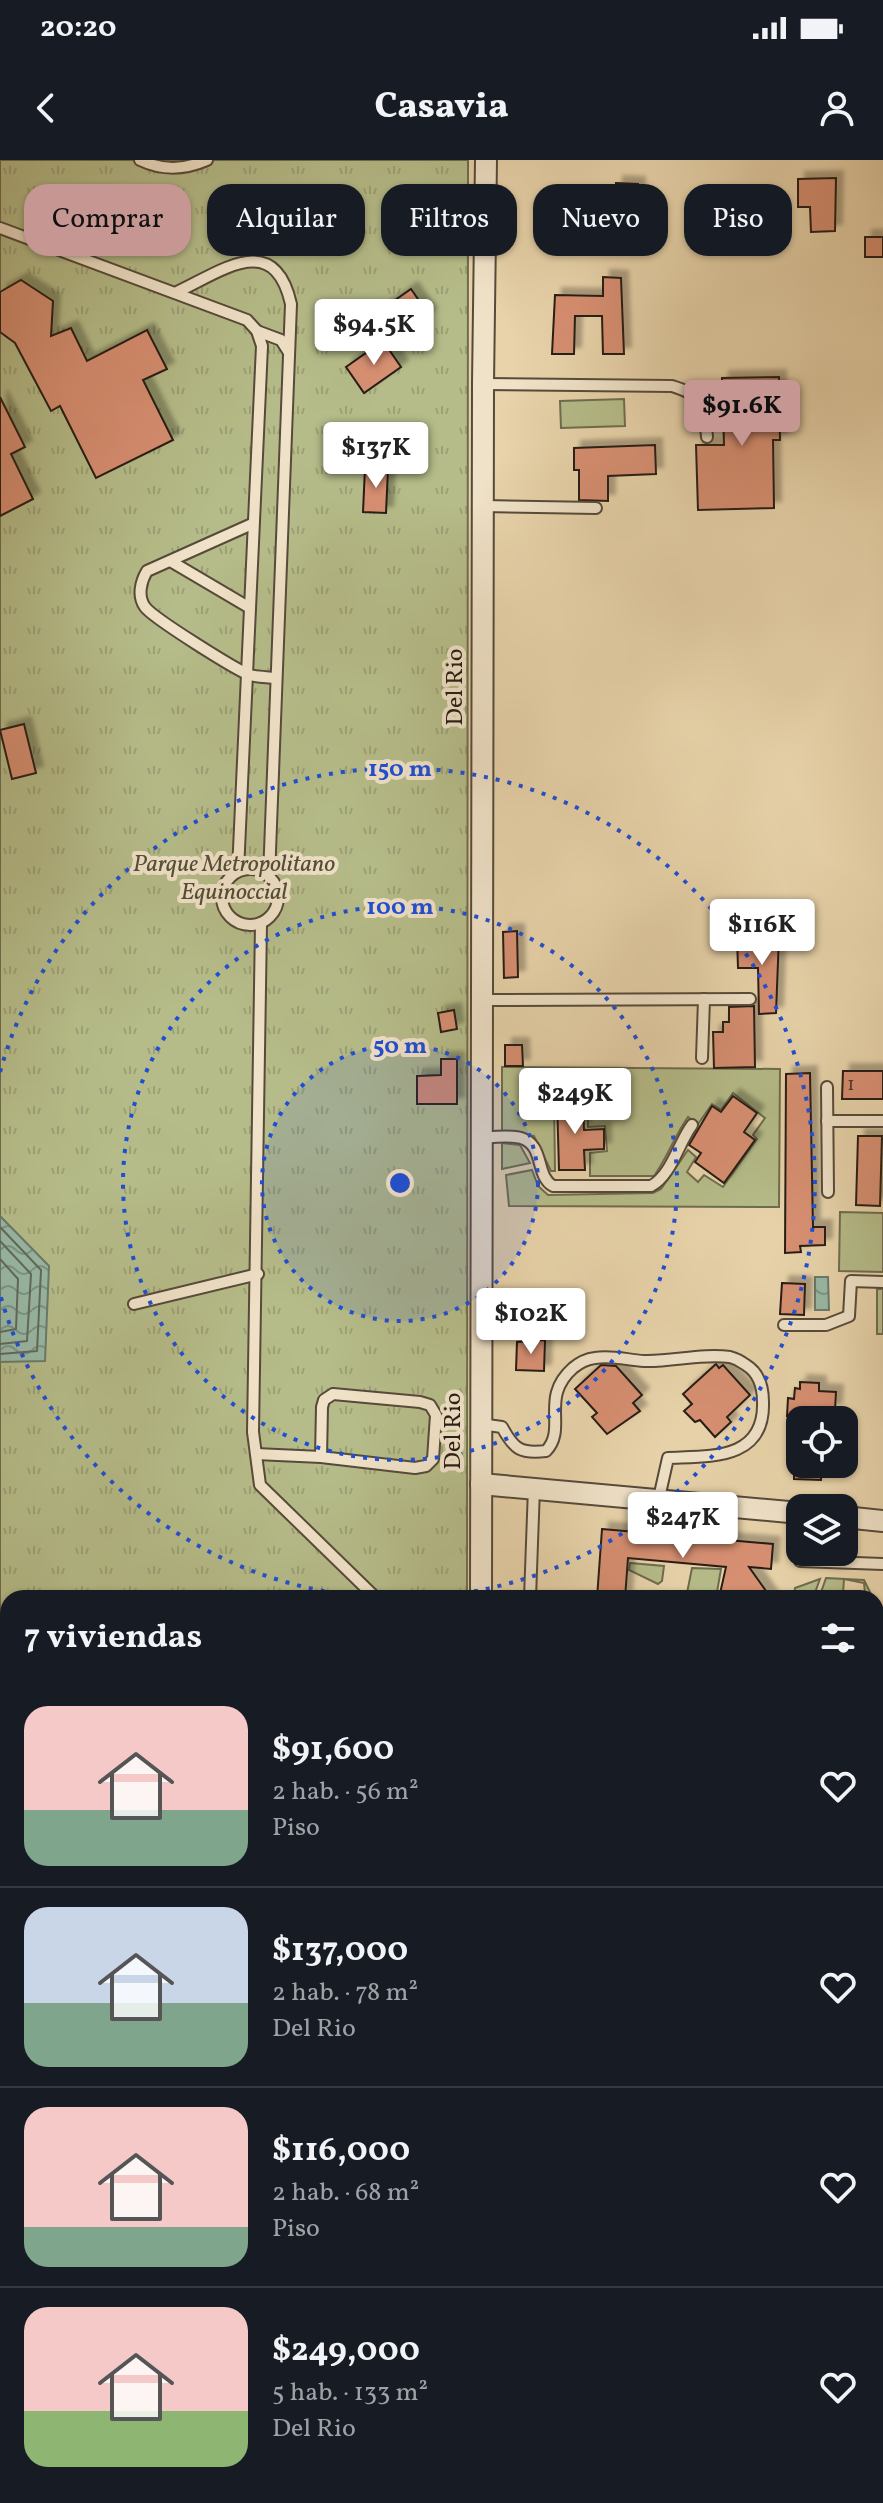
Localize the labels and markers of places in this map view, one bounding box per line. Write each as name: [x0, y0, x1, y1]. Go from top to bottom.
pin: $94.5K: [309, 299, 439, 367]
pin: $91.6K: [677, 380, 807, 448]
pin: $137K: [320, 422, 432, 490]
pin: $116K: [706, 899, 818, 967]
pin: $249K: [519, 1068, 631, 1136]
centre of rings: [386, 1169, 414, 1197]
pin: $102K: [475, 1288, 587, 1356]
pin: $247K: [627, 1492, 739, 1560]

